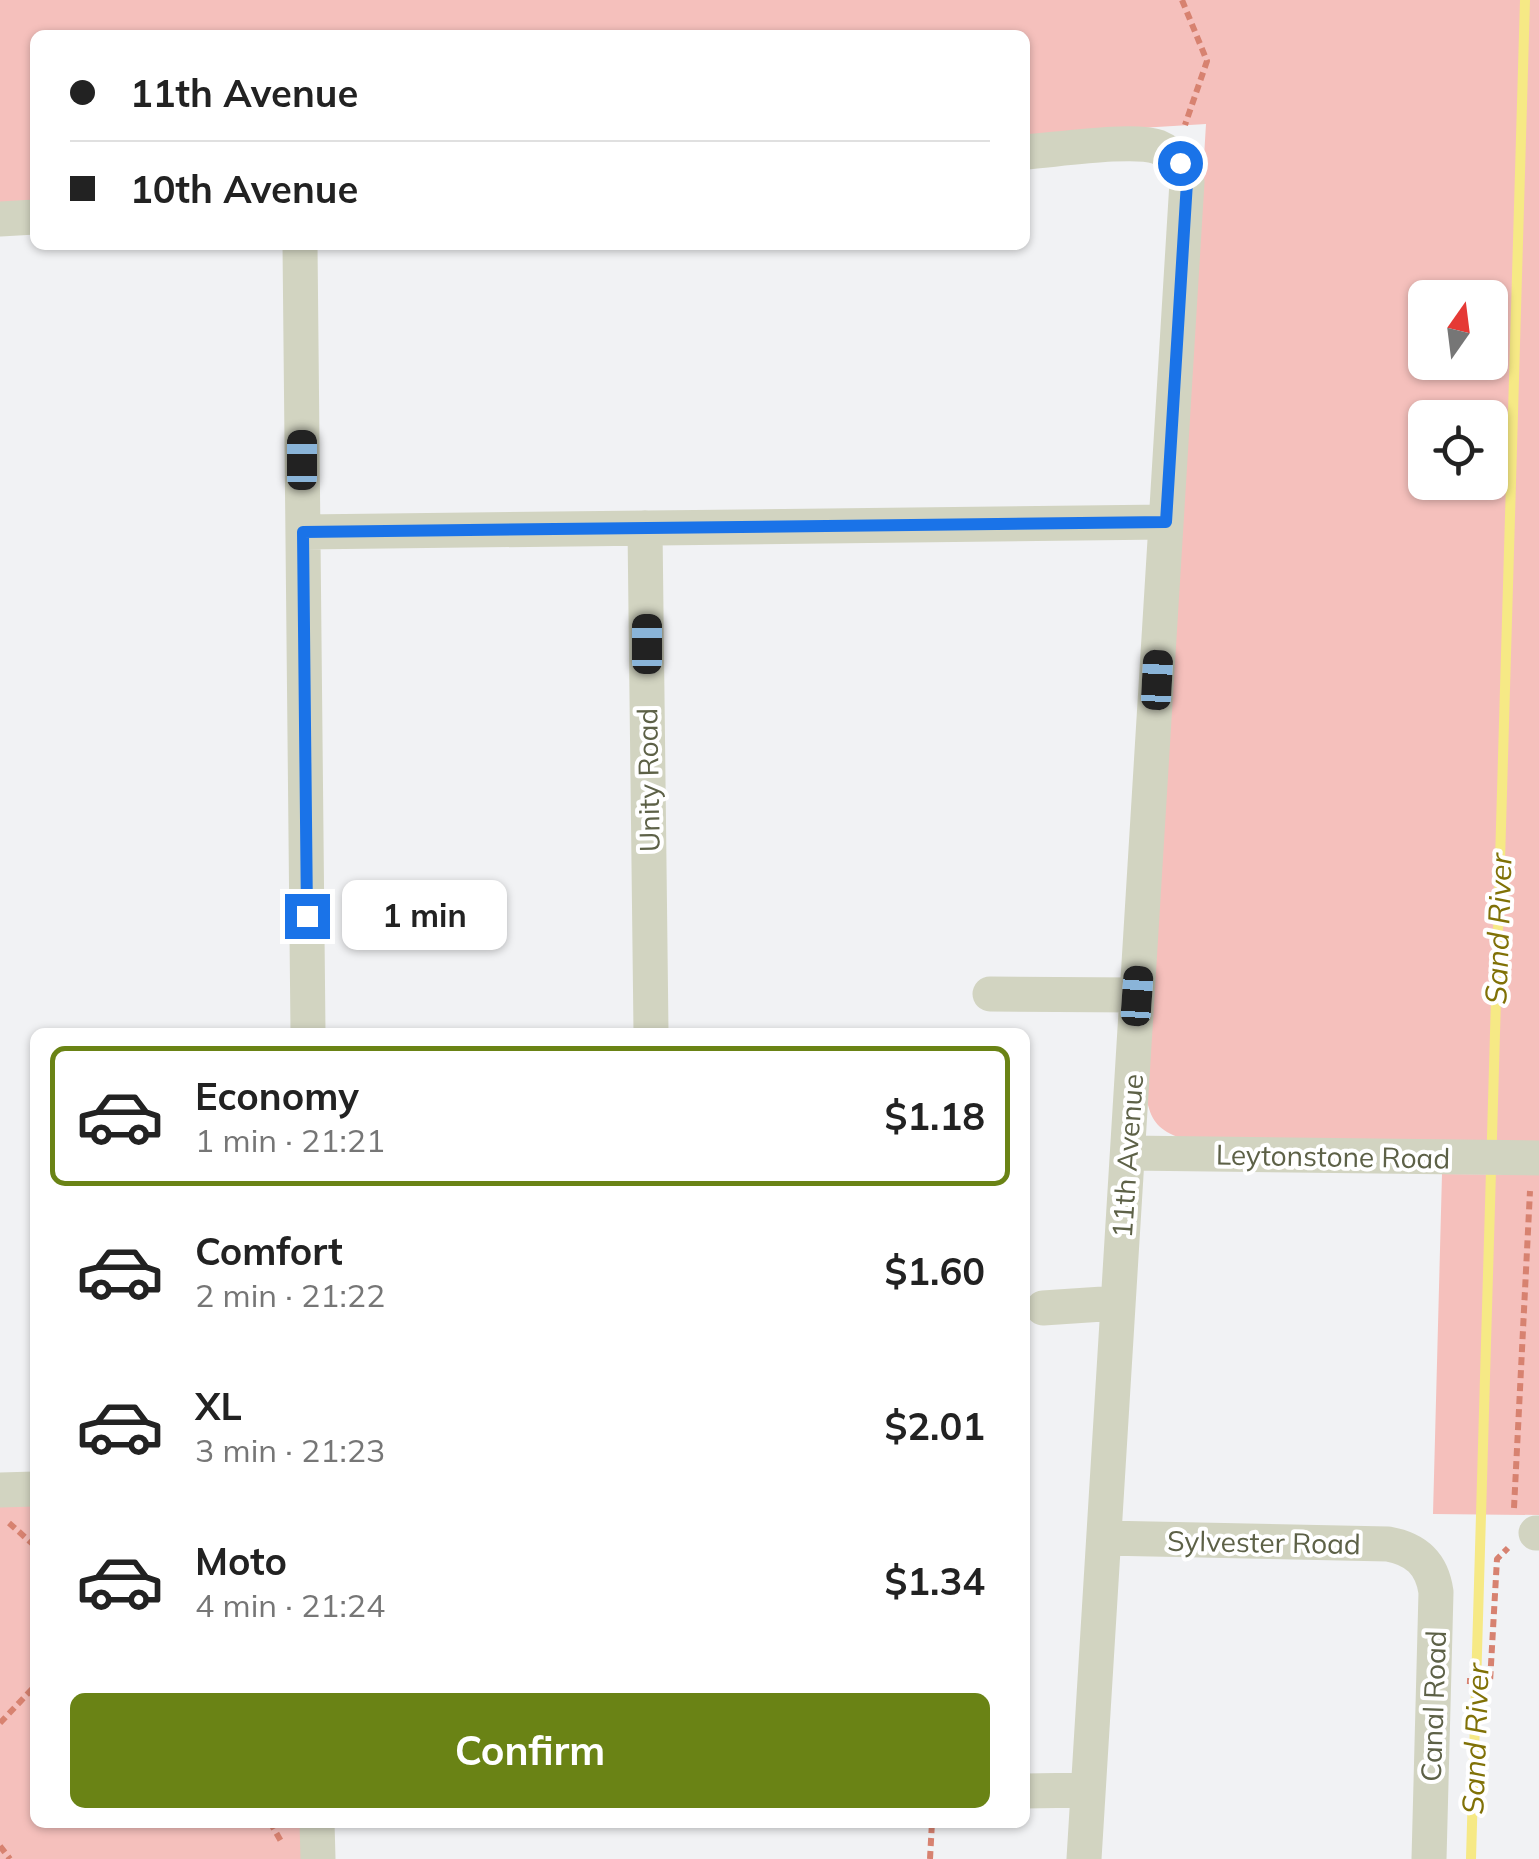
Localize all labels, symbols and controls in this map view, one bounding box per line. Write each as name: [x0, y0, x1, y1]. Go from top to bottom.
text: 11th Avenue: [130, 69, 358, 117]
route start: [1158, 141, 1203, 186]
text: 10th Avenue: [130, 165, 358, 213]
north arrow: [1408, 280, 1508, 380]
map controls: [1408, 280, 1508, 500]
button: locate: [1408, 400, 1508, 500]
car: [287, 430, 317, 490]
car: [632, 614, 662, 674]
car: [1140, 649, 1174, 711]
street label: Unity Road: [629, 708, 667, 852]
water label: Sand River: [1476, 852, 1520, 1005]
callout: 1 min: [342, 881, 507, 951]
route end: [285, 894, 330, 939]
text: 1 min: [382, 895, 467, 935]
car: [1120, 965, 1154, 1027]
icon: car: [75, 1071, 165, 1161]
text: Economy: [195, 1072, 359, 1120]
street label: 11th Avenue: [1104, 1073, 1150, 1239]
text: $1.18: [884, 1092, 985, 1140]
text: 1 min · 21:21: [195, 1120, 385, 1160]
street label: Leytonstone Road: [1216, 1136, 1450, 1176]
icon: car: [75, 1226, 165, 1316]
text: Comfort: [195, 1227, 343, 1275]
text: $1.60: [884, 1247, 985, 1295]
text: 2 min · 21:22: [195, 1275, 385, 1315]
icon: car: [75, 1381, 165, 1471]
text: XL: [195, 1382, 242, 1430]
text: $2.01: [884, 1402, 985, 1450]
text: 3 min · 21:23: [195, 1430, 385, 1470]
street label: Sylvester Road: [1167, 1523, 1361, 1561]
icon: car: [75, 1536, 165, 1626]
text: Moto: [195, 1537, 287, 1585]
text: $1.34: [884, 1557, 985, 1605]
text: 4 min · 21:24: [195, 1585, 385, 1625]
street label: Canal Road: [1413, 1630, 1453, 1782]
water label: Sand River: [1453, 1662, 1497, 1815]
button: Confirm: [70, 1693, 990, 1808]

